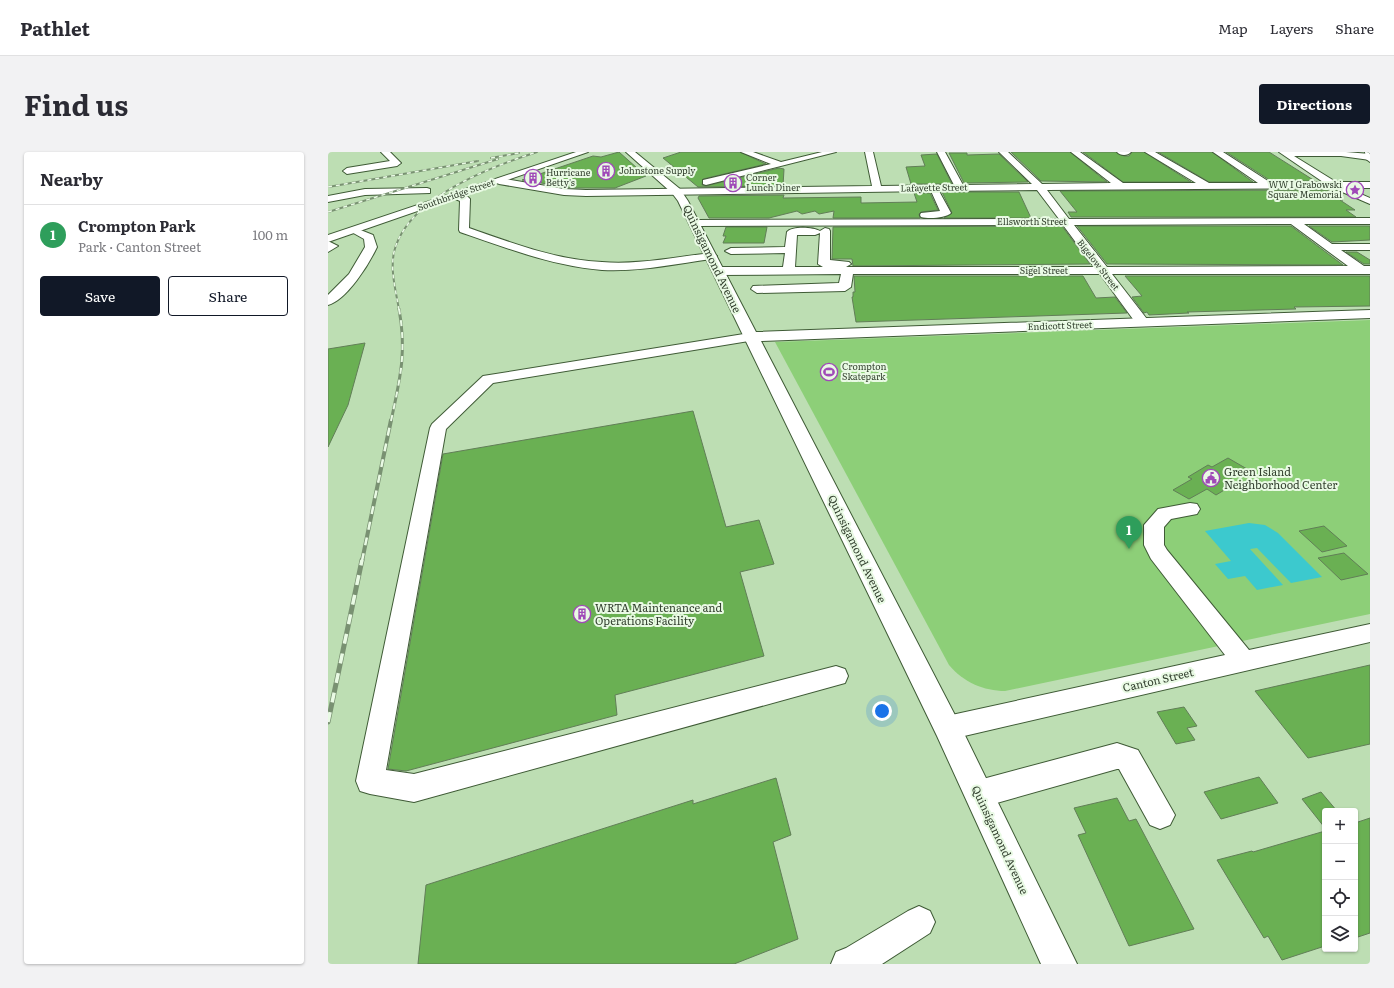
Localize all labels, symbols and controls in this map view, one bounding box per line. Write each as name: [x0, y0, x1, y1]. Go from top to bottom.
text: Pathlet: [20, 14, 90, 42]
text: Map: [1218, 18, 1248, 38]
text: Layers: [1270, 18, 1313, 38]
text: Share: [1335, 18, 1374, 38]
text: Find us: [24, 83, 128, 125]
button: Directions: [1259, 84, 1370, 124]
building icon: Johnstone Supply: [596, 161, 616, 181]
place label: Johnstone Supply: [619, 163, 696, 177]
place label: Hurricane Betty's: [546, 165, 591, 189]
text: Nearby: [40, 166, 103, 191]
building icon: Hurricane Betty's: [523, 168, 543, 188]
place label: Corner Lunch Diner: [746, 170, 801, 194]
building icon: Corner Lunch Diner: [723, 173, 743, 193]
street label: Southbridge Street: [415, 174, 496, 214]
place label: WW I Grabowski Square Memorial: [1268, 177, 1342, 201]
street label: Lafayette Street: [900, 179, 968, 195]
place icon: WW I Grabowski Square Memorial: [1345, 180, 1365, 200]
street label: Quinsigamond Avenue: [680, 202, 746, 316]
text: Crompton Park: [78, 214, 196, 237]
street label: Ellsworth Street: [997, 214, 1067, 228]
text: 1: [50, 225, 56, 244]
text: 100 m: [252, 225, 288, 244]
street label: Bigelow Street: [1074, 236, 1124, 293]
text: Park · Canton Street: [78, 237, 201, 256]
street label: Sigel Street: [1020, 263, 1069, 277]
button: Save: [40, 276, 160, 316]
button: Share: [168, 276, 288, 316]
street label: Endicott Street: [1027, 317, 1093, 333]
place label: Crompton Skatepark: [842, 359, 886, 383]
sports icon: Crompton Skatepark: [819, 362, 839, 382]
place label: Green Island Neighborhood Center: [1224, 463, 1338, 492]
public building icon: Green Island Neighborhood Center: [1201, 468, 1221, 488]
street label: Quinsigamond Avenue: [825, 492, 891, 606]
pin: 1: [1116, 516, 1142, 549]
place label: WRTA Maintenance and Operations Facility: [595, 599, 722, 628]
building icon: WRTA Maintenance and Operations Facility: [572, 604, 592, 624]
street label: Canton Street: [1121, 663, 1195, 695]
your location: [872, 701, 892, 721]
street label: Quinsigamond Avenue: [969, 783, 1033, 897]
map controls: [1322, 808, 1358, 952]
button: +: [1322, 808, 1358, 844]
button: −: [1322, 844, 1358, 880]
button: locate: [1322, 880, 1358, 916]
button: layers: [1322, 916, 1358, 952]

